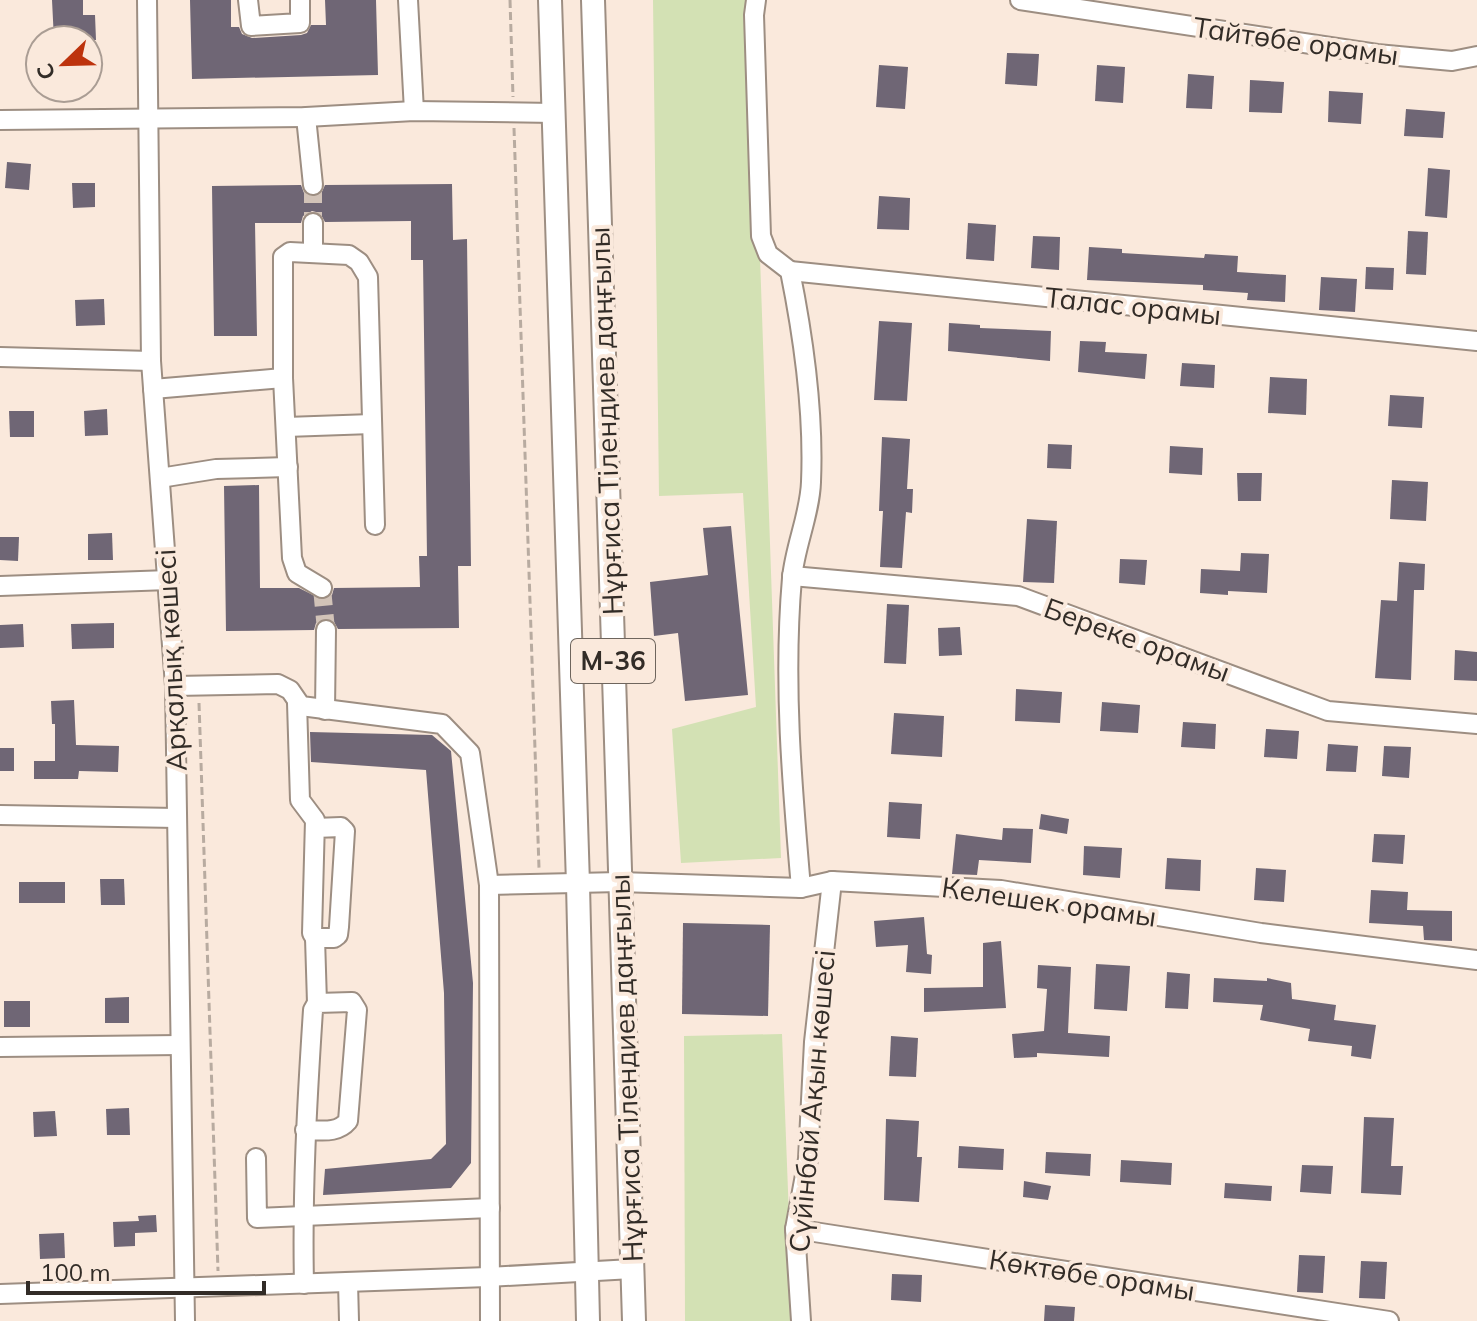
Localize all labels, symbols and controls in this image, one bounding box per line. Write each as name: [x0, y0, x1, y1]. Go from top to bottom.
street label: Тайтөбе орамы: [1191, 9, 1401, 72]
north arrow: [24, 24, 104, 104]
text: С: [30, 59, 61, 84]
street label: Нұрғиса Тілендиев даңғылы: [581, 226, 630, 616]
street label: Талас орамы: [1043, 279, 1223, 332]
street label: Арқалық көшесі: [147, 548, 194, 772]
street label: Береке орамы: [1040, 590, 1235, 689]
road number: M-36: [571, 639, 655, 683]
street label: Келешек орамы: [939, 869, 1159, 934]
street label: Нұрғиса Тілендиев даңғылы: [601, 873, 650, 1263]
street label: Сүйінбай Ақын көшесі: [781, 948, 842, 1254]
street label: Көктөбе орамы: [987, 1241, 1197, 1308]
scale bar: [28, 1245, 264, 1295]
text: 100 m: [40, 1257, 111, 1287]

